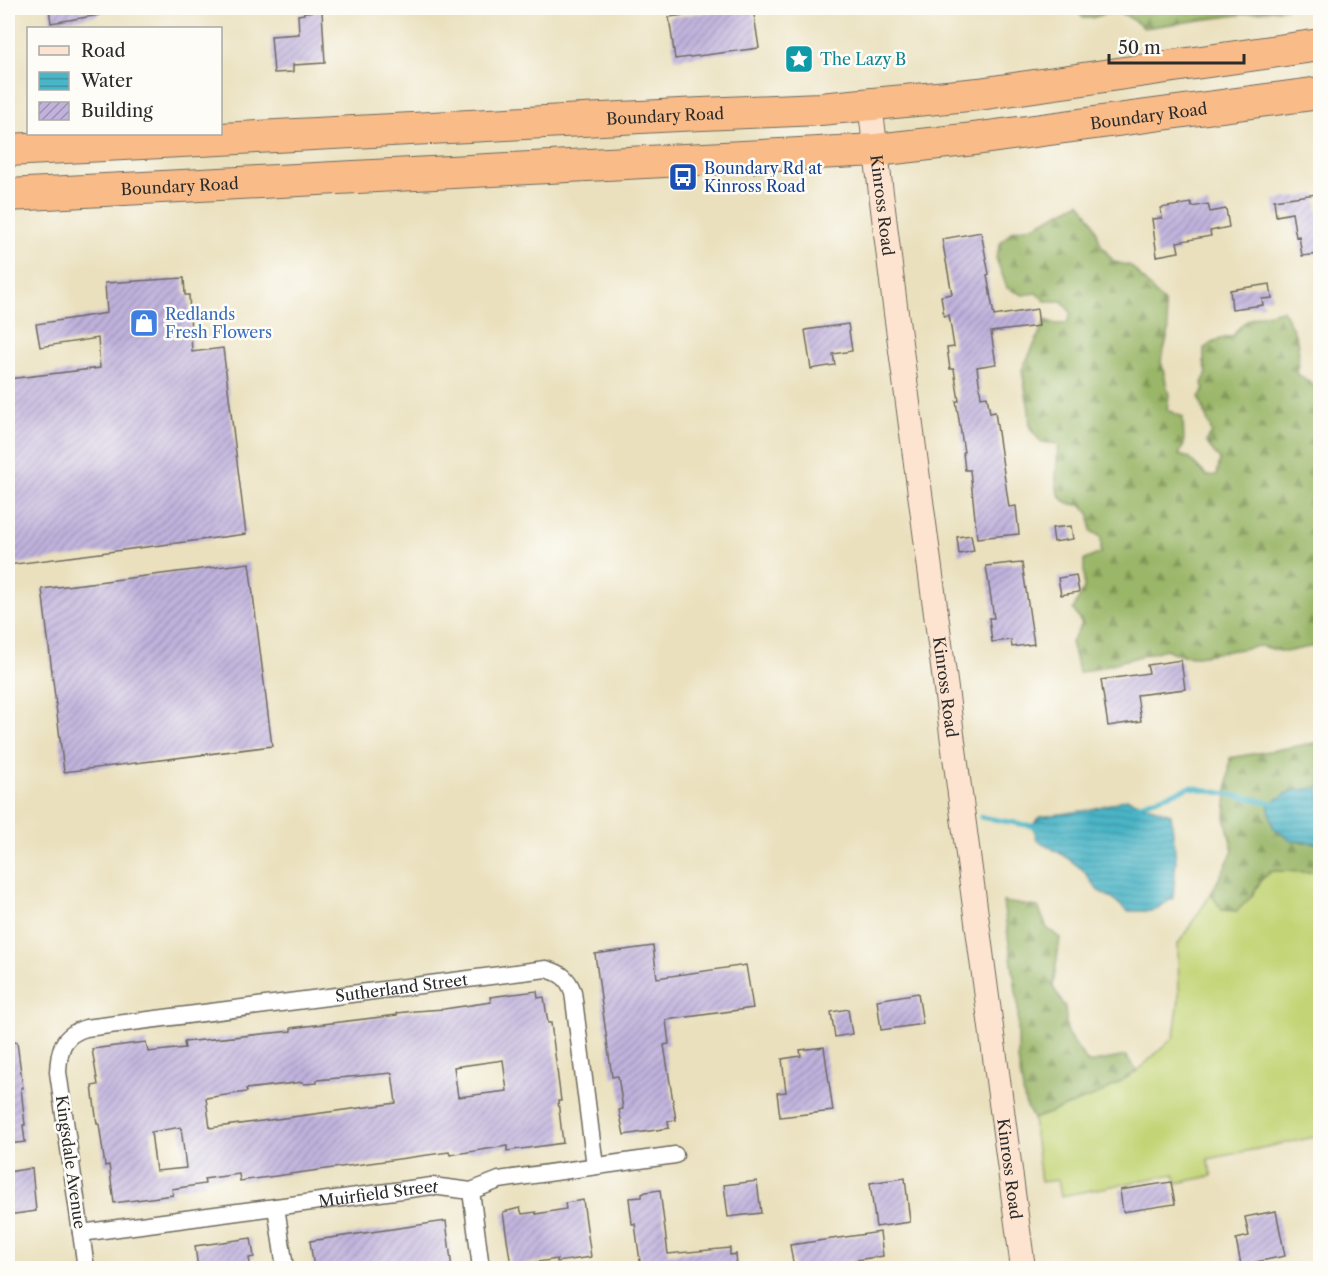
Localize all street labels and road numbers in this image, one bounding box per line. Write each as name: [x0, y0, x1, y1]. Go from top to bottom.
street label: Boundary Road: [1089, 98, 1209, 133]
street label: Boundary Road: [606, 103, 725, 129]
street label: Kinross Road: [866, 154, 899, 257]
street label: Boundary Road: [120, 173, 240, 199]
street label: Kinross Road: [929, 635, 962, 739]
street label: Sutherland Street: [334, 969, 469, 1006]
street label: Kingsdale Avenue: [52, 1094, 90, 1230]
street label: Kinross Road: [993, 1117, 1026, 1221]
street label: Muirfield Street: [317, 1176, 440, 1211]

